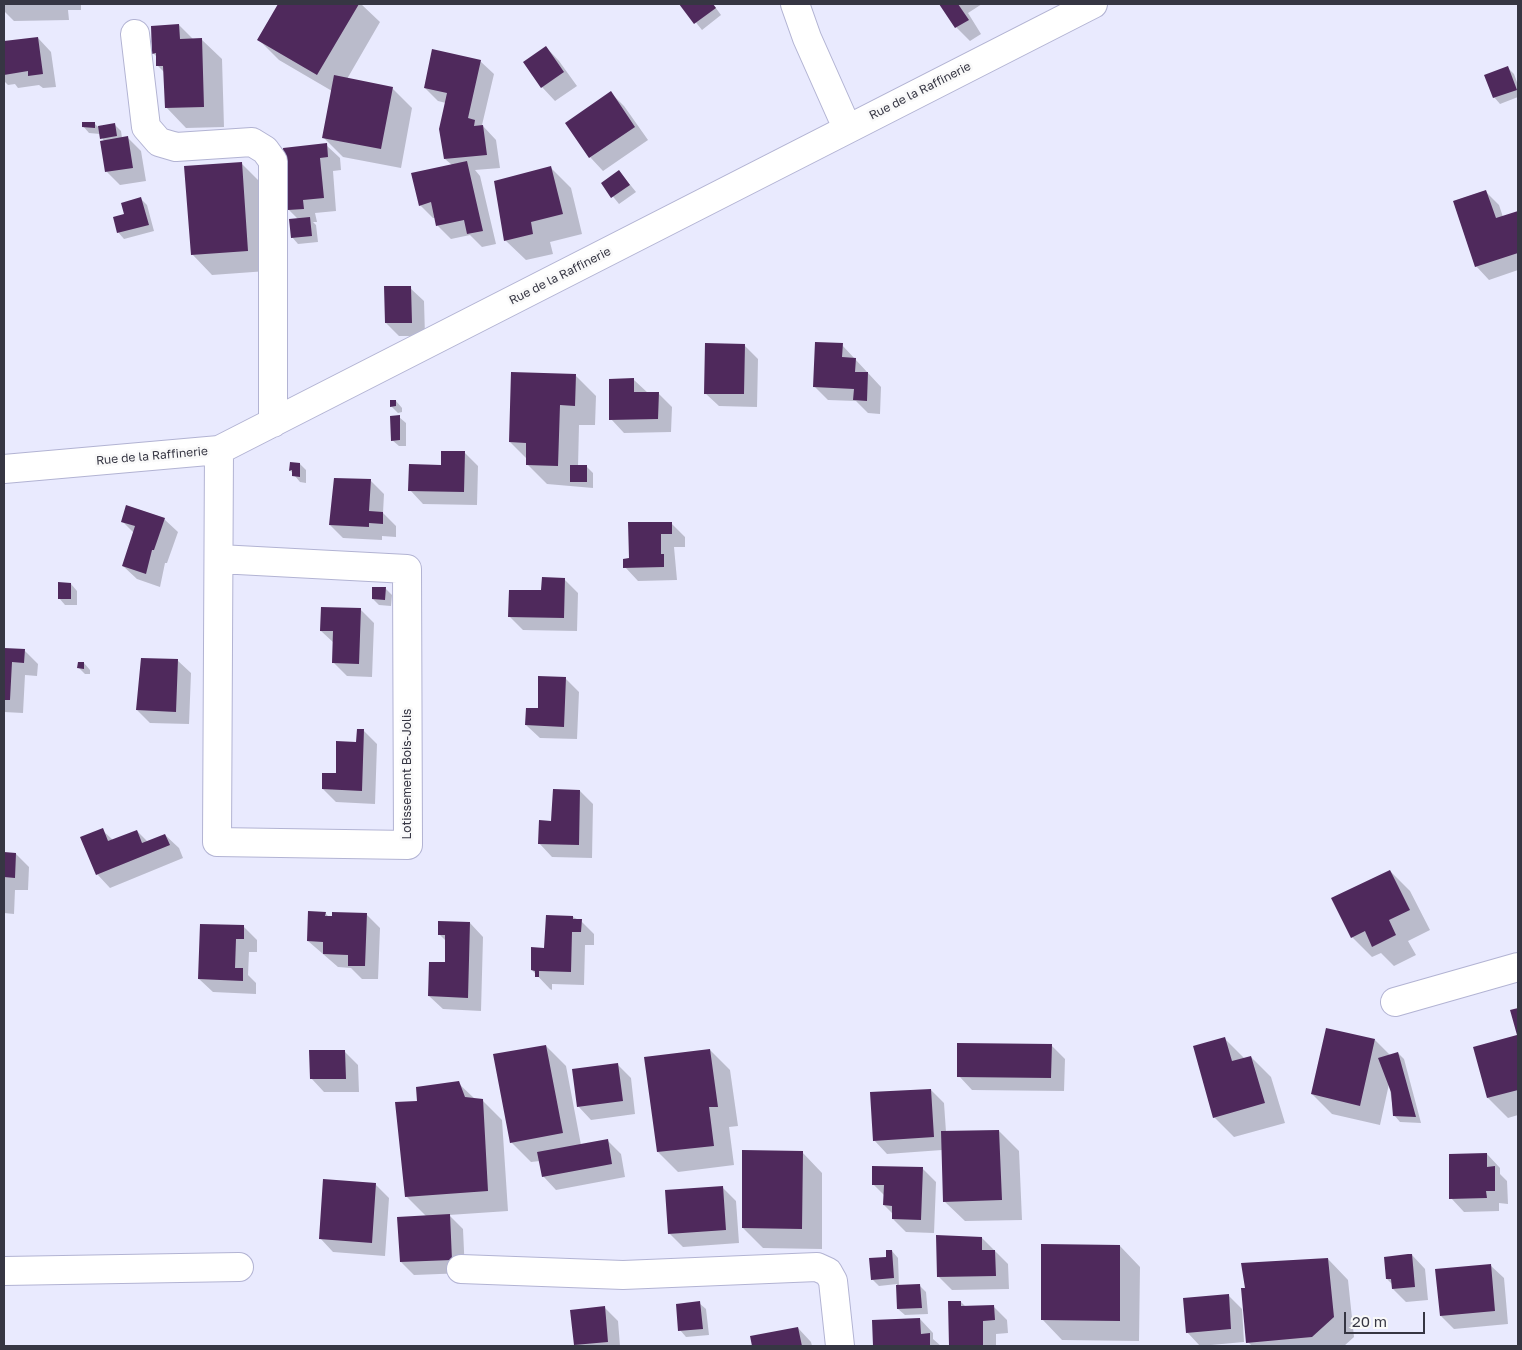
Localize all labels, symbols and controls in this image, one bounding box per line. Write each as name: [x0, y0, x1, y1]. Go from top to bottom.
street label: Rue de la Raffinerie: [867, 59, 973, 123]
street label: Rue de la Raffinerie: [507, 244, 613, 308]
street label: Rue de la Raffinerie: [95, 444, 209, 468]
street label: Lotissement Bois-Jolis: [400, 709, 414, 839]
scale bar: [1347, 1302, 1428, 1334]
text: 20 m: [1352, 1312, 1387, 1330]

